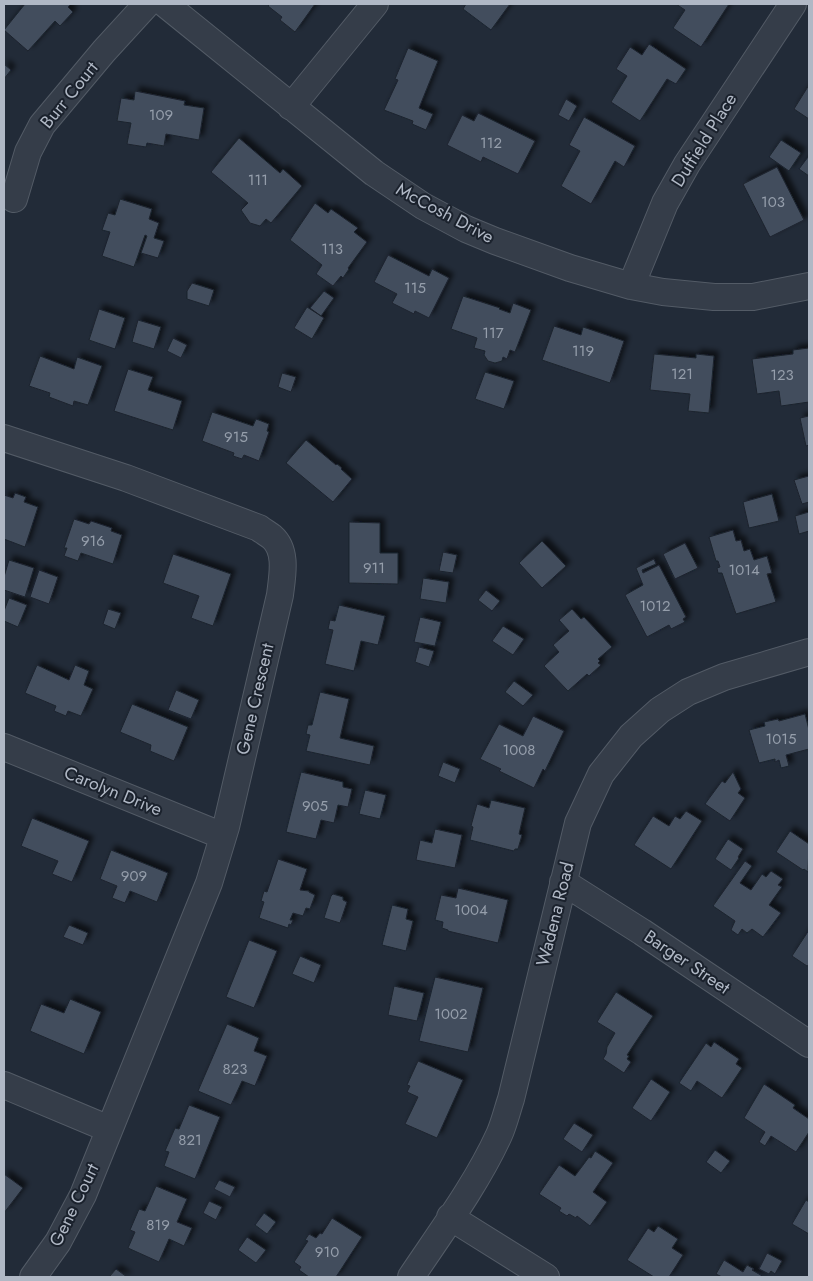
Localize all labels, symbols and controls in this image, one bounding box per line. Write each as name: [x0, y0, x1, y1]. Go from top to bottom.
street label: Burr Court: [34, 55, 104, 134]
street label: Duffield Place: [665, 88, 743, 192]
house number: 109: [149, 104, 173, 126]
house number: 112: [480, 132, 502, 154]
house number: 111: [248, 169, 268, 191]
street label: McCosh Drive: [391, 176, 499, 250]
house number: 103: [761, 191, 785, 213]
house number: 113: [321, 238, 343, 260]
house number: 115: [404, 277, 426, 299]
house number: 117: [482, 322, 504, 344]
house number: 119: [572, 340, 594, 362]
house number: 121: [671, 363, 693, 385]
house number: 123: [770, 364, 794, 386]
house number: 915: [224, 426, 248, 448]
house number: 916: [81, 530, 105, 552]
house number: 911: [363, 557, 385, 579]
house number: 1014: [728, 559, 760, 581]
house number: 1012: [639, 595, 671, 617]
street label: Gene Crescent: [230, 640, 281, 757]
house number: 1015: [766, 728, 796, 750]
house number: 1008: [503, 739, 535, 761]
street label: Carolyn Drive: [60, 760, 166, 822]
house number: 905: [302, 795, 328, 817]
street label: Wadena Road: [529, 859, 581, 969]
house number: 909: [121, 865, 147, 887]
house number: 1004: [454, 899, 488, 921]
street label: Barger Street: [639, 924, 736, 1001]
house number: 1002: [434, 1003, 468, 1025]
house number: 823: [223, 1058, 247, 1080]
house number: 821: [178, 1129, 202, 1151]
street label: Gene Court: [43, 1159, 106, 1251]
house number: 819: [146, 1214, 170, 1236]
house number: 910: [315, 1241, 339, 1263]

